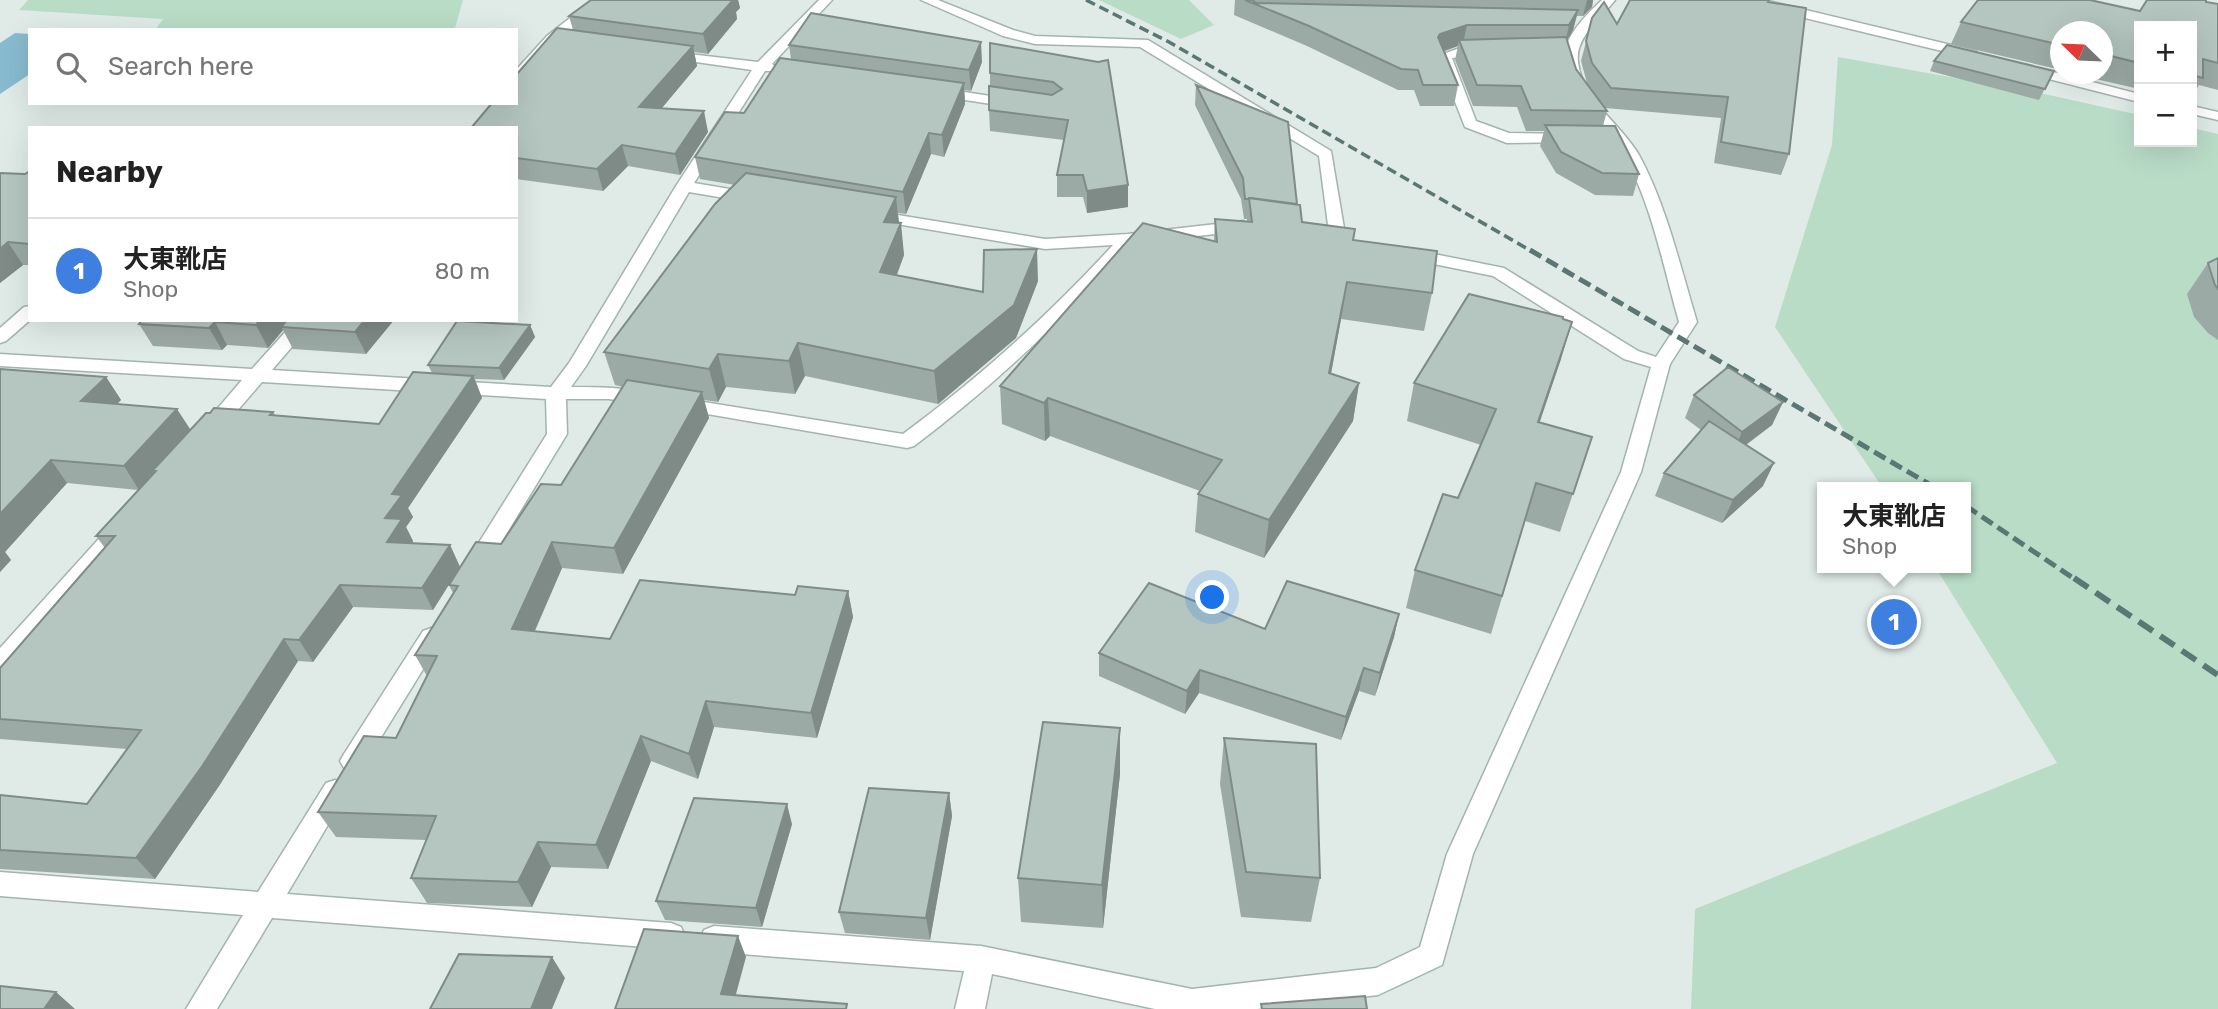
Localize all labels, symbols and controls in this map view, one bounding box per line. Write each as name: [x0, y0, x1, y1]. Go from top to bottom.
north arrow: [2050, 21, 2113, 84]
map controls: [2134, 21, 2197, 147]
button: +: [2134, 21, 2197, 84]
search box: [28, 28, 518, 105]
icon: search: [52, 48, 90, 86]
text: Search here: [108, 51, 254, 82]
button: −: [2134, 84, 2197, 147]
text: Nearby: [56, 154, 163, 190]
text: 大東靴店: [123, 244, 227, 275]
text: 1: [73, 257, 85, 285]
text: 80 m: [435, 257, 490, 285]
text: Shop: [123, 275, 178, 303]
popup: [1817, 482, 1971, 573]
text: 大東靴店: [1842, 501, 1946, 532]
text: Shop: [1842, 532, 1897, 560]
your location: [1195, 580, 1229, 614]
pin: 1: [1871, 596, 1917, 648]

